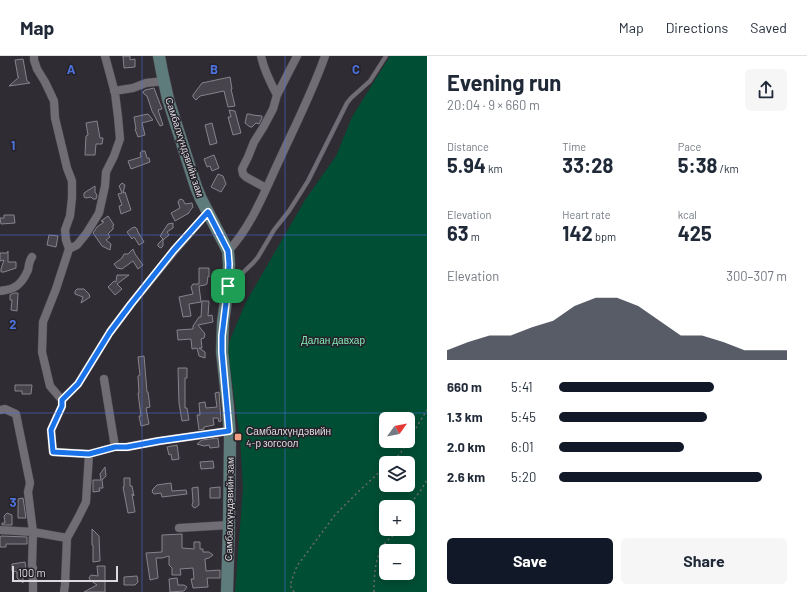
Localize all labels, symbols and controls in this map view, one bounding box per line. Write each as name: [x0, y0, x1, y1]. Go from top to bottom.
text: Map: [20, 16, 54, 39]
text: Map: [619, 19, 644, 36]
text: Directions: [666, 19, 728, 36]
text: Saved: [750, 19, 787, 36]
text: A: [67, 61, 76, 77]
text: B: [210, 61, 218, 77]
text: C: [352, 61, 360, 77]
text: Evening run: [447, 69, 561, 95]
button: share: [745, 69, 787, 111]
street label: Самбалхүндэвийн зам: [163, 96, 207, 198]
text: 20:04 · 9 × 660 m: [447, 97, 540, 113]
text: 1: [11, 137, 15, 153]
text: Distance: [447, 140, 489, 153]
text: Time: [562, 140, 586, 153]
text: Pace: [678, 140, 701, 153]
text: 5.94: [447, 153, 486, 177]
text: 33:28: [562, 153, 613, 177]
text: 5:38: [678, 153, 717, 177]
text: km: [486, 162, 503, 175]
text: /km: [717, 162, 739, 175]
text: Elevation: [447, 208, 491, 221]
text: Heart rate: [562, 208, 611, 221]
text: kcal: [678, 208, 697, 221]
text: 63: [447, 221, 469, 245]
text: 142: [562, 221, 593, 245]
text: 425: [678, 221, 712, 245]
text: m: [469, 230, 480, 243]
text: bpm: [593, 230, 616, 243]
text: Elevation: [447, 268, 499, 284]
text: 300–307 m: [726, 268, 787, 284]
pin: [211, 269, 245, 303]
icon: arrive: [217, 275, 239, 297]
text: 2: [9, 316, 17, 332]
park label: Далан давхар: [301, 334, 365, 346]
text: 660 m: [447, 379, 482, 395]
text: 5:41: [511, 379, 533, 395]
text: 1.3 km: [447, 409, 483, 425]
text: 5:45: [511, 409, 536, 425]
north arrow: [379, 412, 415, 448]
map controls: [379, 412, 415, 580]
place label: Самбалхүндэвийн 4-р зогсоол: [246, 425, 331, 449]
marker: Самбалхүндэвийн 4-р зогсоол: [233, 432, 243, 442]
text: 2.0 km: [447, 439, 485, 455]
text: 6:01: [511, 439, 534, 455]
button: layers: [379, 456, 415, 492]
street label: Самбалхүндэвийн зам: [222, 457, 236, 561]
text: 2.6 km: [447, 469, 485, 485]
text: 5:20: [511, 469, 536, 485]
text: 3: [9, 494, 17, 510]
button: +: [379, 500, 415, 536]
button: Save: [447, 538, 613, 584]
button: Share: [621, 538, 787, 584]
button: −: [379, 544, 415, 580]
scale bar: [12, 564, 118, 583]
text: 100 m: [18, 566, 46, 579]

